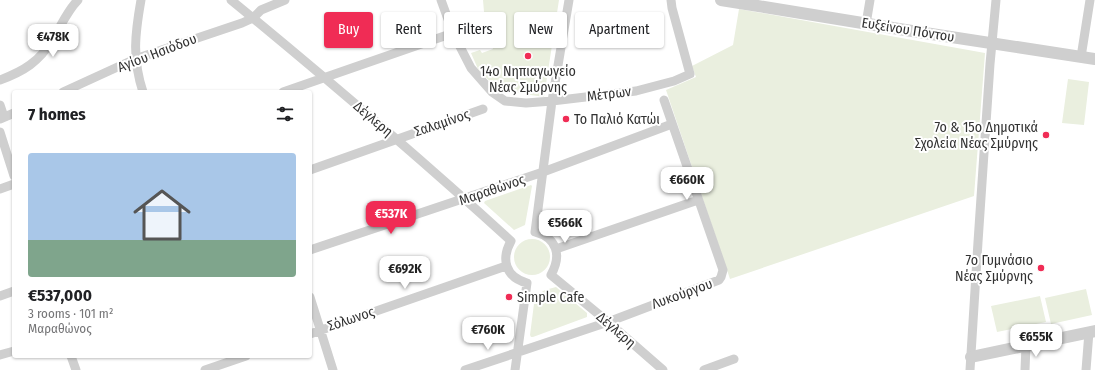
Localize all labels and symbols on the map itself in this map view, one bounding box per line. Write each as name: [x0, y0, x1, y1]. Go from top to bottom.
street label: Ευξείνου Πόντου: [860, 14, 956, 46]
pin: €478K: [25, 24, 81, 58]
street label: Αγίου Ησιόδου: [115, 30, 199, 76]
marker: 14ο Νηπιαγωγείο Νέας Σμύρνης: [523, 51, 533, 61]
place label: 14ο Νηπιαγωγείο Νέας Σμύρνης: [480, 63, 576, 96]
street label: Μέτρων: [586, 83, 632, 105]
street label: Δέγλερη: [350, 98, 396, 140]
street label: Σαλαμίνος: [412, 106, 472, 140]
place label: Το Παλιό Κατώι: [574, 111, 660, 128]
marker: Το Παλιό Κατώι: [561, 114, 571, 124]
place label: 7ο & 15ο Δημοτικά Σχολεία Νέας Σμύρνης: [915, 119, 1038, 152]
marker: 7ο & 15ο Δημοτικά Σχολεία Νέας Σμύρνης: [1041, 130, 1051, 140]
pin: €660K: [659, 167, 715, 201]
street label: Μαραθώνος: [457, 171, 527, 209]
pin: €537K: [363, 201, 419, 235]
pin: €566K: [537, 210, 593, 244]
place label: 7ο Γυμνάσιο Νέας Σμύρνης: [955, 252, 1033, 285]
pin: €692K: [377, 256, 433, 290]
marker: 7ο Γυμνάσιο Νέας Σμύρνης: [1036, 263, 1046, 273]
street label: Λυκούργου: [649, 275, 715, 313]
place label: Simple Cafe: [517, 289, 584, 306]
marker: Simple Cafe: [504, 292, 514, 302]
street label: Σόλωνος: [325, 303, 377, 335]
street label: Δέγλερη: [593, 308, 639, 352]
pin: €760K: [460, 317, 516, 351]
pin: €655K: [1008, 324, 1064, 358]

